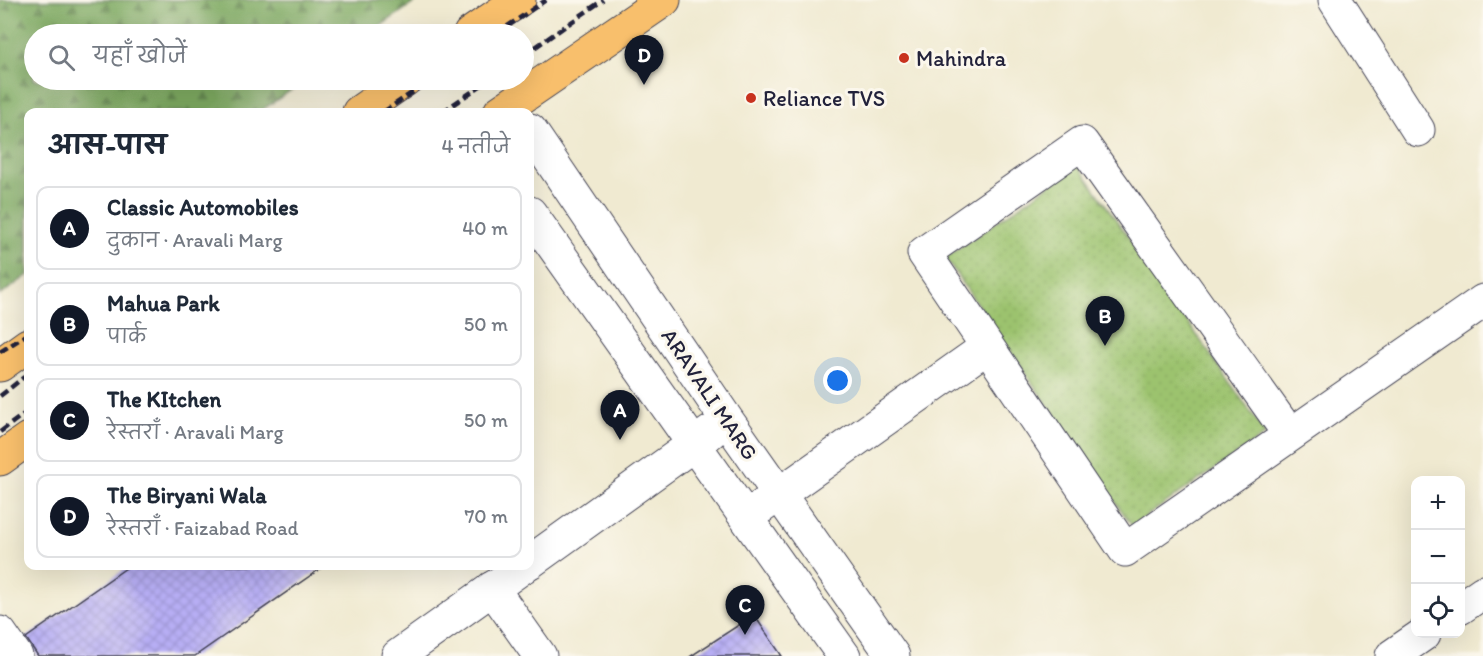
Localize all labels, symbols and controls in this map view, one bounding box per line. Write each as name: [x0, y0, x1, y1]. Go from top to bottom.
search box: [24, 24, 534, 90]
pin: D: [624, 36, 664, 85]
icon: search: [45, 41, 78, 74]
text: यहाँ खोजें: [93, 42, 187, 69]
place label: Mahindra: [916, 45, 1007, 72]
marker: Mahindra: [897, 51, 911, 65]
place label: Reliance TVS: [763, 85, 885, 112]
marker: Reliance TVS: [744, 91, 758, 105]
text: आस-पास: [48, 129, 167, 161]
text: 4 नतीजे: [442, 134, 510, 158]
text: Classic Automobiles: [107, 194, 299, 221]
text: A: [63, 216, 76, 240]
text: 40 m: [462, 216, 508, 240]
text: दुकान · Aravali Marg: [107, 228, 283, 252]
text: Mahua Park: [107, 290, 220, 317]
pin: B: [1086, 296, 1124, 346]
text: B: [63, 312, 76, 336]
text: 50 m: [464, 312, 508, 336]
street label: ARAVALI MARG: [656, 323, 764, 465]
text: पार्क: [107, 324, 146, 348]
your location: [823, 366, 852, 395]
text: The KItchen: [107, 386, 221, 413]
pin: A: [600, 390, 640, 440]
text: C: [63, 408, 76, 432]
text: 50 m: [464, 408, 508, 432]
text: रेस्तराँ · Aravali Marg: [107, 420, 284, 444]
map controls: [1411, 476, 1465, 638]
button: +: [1411, 476, 1465, 530]
text: The Biryani Wala: [107, 482, 267, 509]
text: D: [63, 504, 76, 528]
text: 70 m: [464, 504, 508, 528]
text: रेस्तराँ · Faizabad Road: [107, 516, 299, 540]
button: −: [1411, 530, 1465, 584]
button: locate: [1411, 584, 1465, 638]
pin: C: [726, 586, 764, 635]

